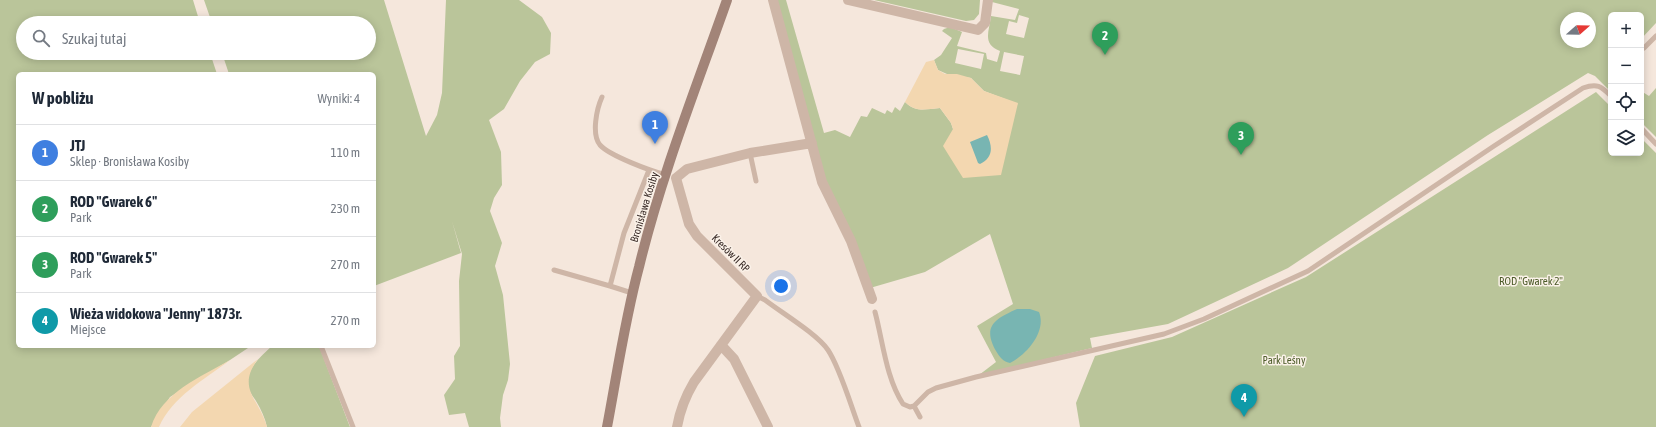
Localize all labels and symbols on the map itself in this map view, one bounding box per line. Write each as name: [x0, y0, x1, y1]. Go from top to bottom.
north arrow: [1560, 12, 1596, 48]
pin: 2: [1092, 22, 1118, 55]
pin: 1: [642, 111, 668, 144]
pin: 3: [1228, 122, 1254, 155]
street label: Bronisława Kosiby: [628, 170, 661, 244]
street label: Kresów II RP: [710, 232, 752, 274]
park label: ROD "Gwarek 2": [1499, 275, 1563, 287]
your location: [771, 276, 791, 296]
park label: Park Leśny: [1263, 354, 1306, 366]
pin: 4: [1231, 384, 1257, 417]

